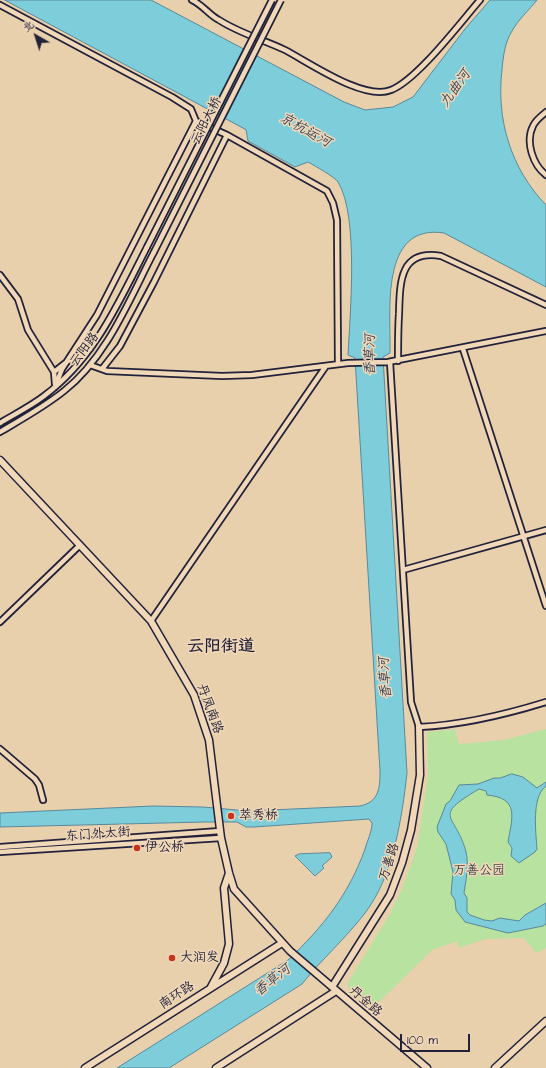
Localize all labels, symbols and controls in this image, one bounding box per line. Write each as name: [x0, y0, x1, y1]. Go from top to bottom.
north arrow: [16, 16, 56, 56]
text: 北: [19, 17, 37, 36]
water label: 九曲河: [437, 67, 475, 111]
street label: 云阳大桥: [188, 94, 226, 148]
water label: 京杭运河: [276, 110, 334, 152]
street label: 云阳路: [67, 330, 103, 370]
water label: 香草河: [363, 334, 379, 376]
district label: 云阳街道: [187, 637, 255, 657]
water label: 香草河: [376, 656, 396, 700]
street label: 丹凤南路: [193, 682, 225, 736]
place label: 萃秀桥: [239, 808, 278, 824]
marker: 萃秀桥: [226, 811, 236, 821]
street label: 东门外大街: [65, 825, 131, 845]
place label: 伊公桥: [145, 840, 184, 856]
street label: 万善路: [377, 841, 403, 883]
marker: 伊公桥: [132, 843, 142, 853]
park label: 万善公园: [453, 863, 505, 879]
place label: 大润发: [180, 950, 219, 966]
marker: 大润发: [167, 953, 177, 963]
water label: 香草河: [251, 961, 295, 1001]
street label: 南环路: [156, 979, 198, 1013]
street label: 丹金路: [345, 983, 385, 1021]
scale bar: [402, 1026, 472, 1052]
text: 100 m: [407, 1032, 438, 1049]

